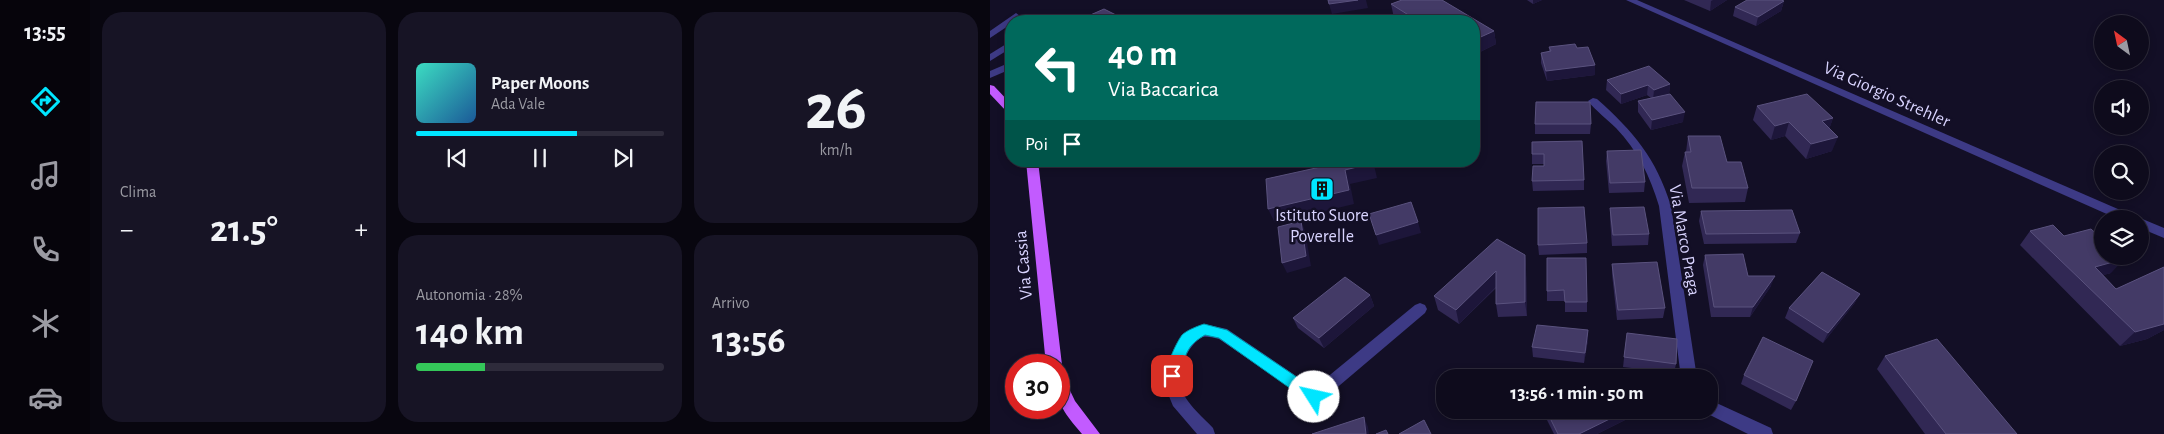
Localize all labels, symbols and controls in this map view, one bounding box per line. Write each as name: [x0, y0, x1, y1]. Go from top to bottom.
north arrow: [2094, 15, 2149, 70]
map controls: [2094, 15, 2149, 265]
text: 13:55: [24, 21, 66, 43]
icon: left: [1025, 35, 1090, 100]
text: 40 m: [1108, 37, 1177, 72]
street label: Via Giorgio Strehler: [1821, 59, 1953, 131]
text: Paper Moons: [491, 74, 589, 93]
text: 26: [805, 76, 867, 141]
text: Via Baccarica: [1108, 78, 1219, 100]
button: sound: [2094, 80, 2149, 135]
icon: directions: [28, 84, 63, 119]
text: Ada Vale: [491, 96, 545, 112]
icon: arrive: [1058, 130, 1086, 158]
text: Poi: [1025, 135, 1048, 154]
text: km/h: [819, 142, 853, 158]
icon: previous: [443, 144, 471, 172]
icon: pause: [526, 144, 554, 172]
icon: next: [609, 144, 637, 172]
button: search: [2094, 145, 2149, 200]
icon: music: [28, 158, 63, 193]
building icon: Istituto Suore Poverelle: [1309, 176, 1335, 202]
street label: Via Marco Praga: [1665, 183, 1703, 297]
text: Clima: [120, 184, 156, 200]
place label: Istituto Suore Poverelle: [1275, 207, 1369, 246]
button: layers: [2094, 210, 2149, 265]
text: 21.5°: [210, 211, 278, 249]
text: −: [120, 216, 133, 244]
text: +: [355, 216, 368, 244]
street label: Via Cassia: [1012, 230, 1036, 300]
icon: phone: [28, 232, 63, 267]
text: Autonomia · 28%: [416, 287, 523, 303]
text: Arrivo: [712, 295, 750, 311]
icon: climate: [28, 306, 63, 341]
text: 140 km: [416, 314, 524, 352]
text: 13:56: [712, 322, 786, 360]
speed limit sign: 30: [1005, 354, 1070, 419]
pin: [1151, 355, 1193, 397]
icon: arrive: [1158, 362, 1186, 390]
position arrow: [1287, 370, 1339, 422]
icon: car: [28, 380, 63, 415]
text: 13:56 · 1 min · 50 m: [1510, 384, 1644, 403]

